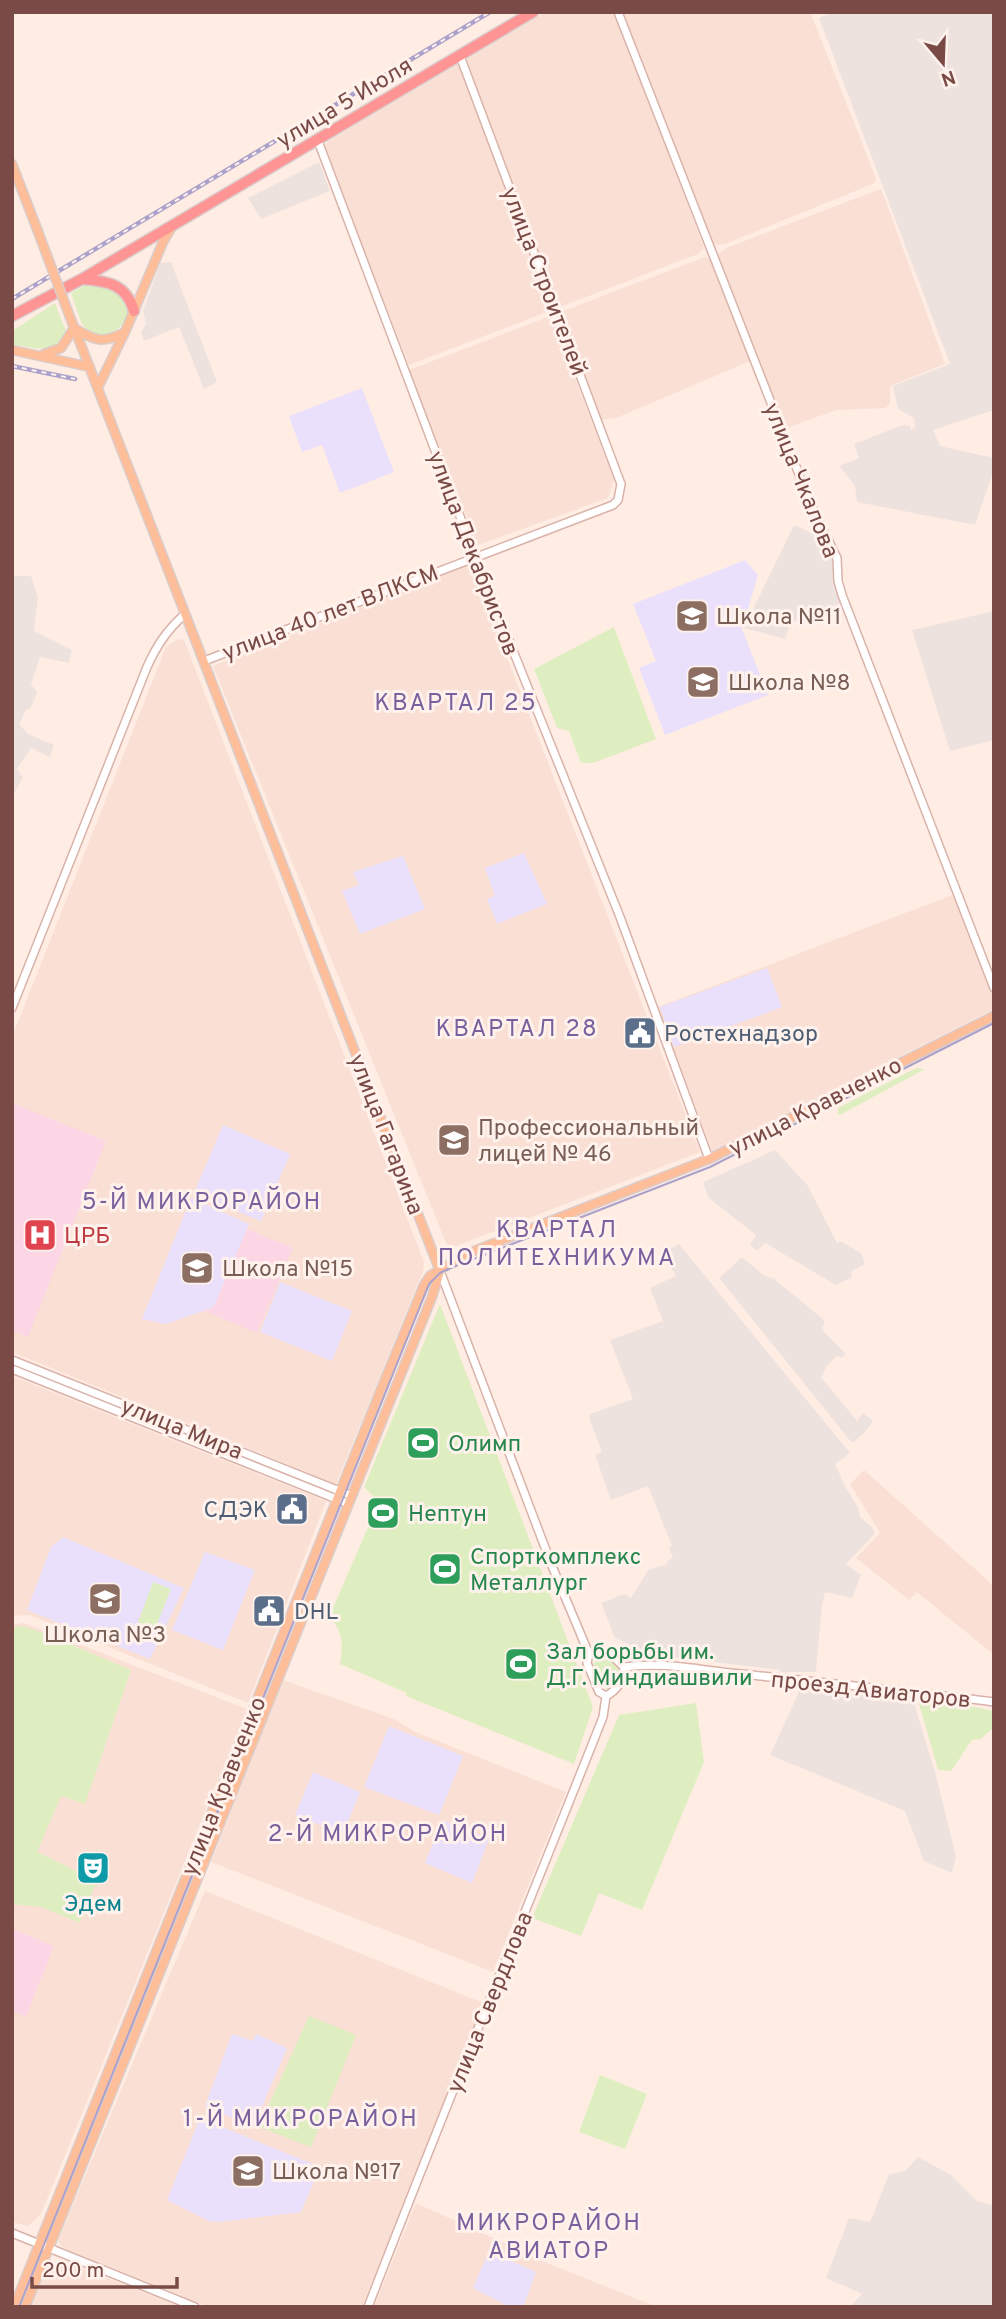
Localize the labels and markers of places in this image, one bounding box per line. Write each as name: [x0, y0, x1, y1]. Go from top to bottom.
school or university icon: Школа №11: [673, 597, 711, 635]
place label: Школа №11: [716, 604, 842, 633]
school or university icon: Школа №8: [684, 663, 722, 701]
place label: Школа №8: [728, 670, 850, 699]
public building icon: Ростехнадзор: [621, 1014, 659, 1052]
place label: Ростехнадзор: [664, 1021, 818, 1050]
place label: Профессиональный лицей № 46: [478, 1115, 699, 1170]
school or university icon: Профессиональный лицей № 46: [435, 1121, 473, 1159]
hospital icon: ЦРБ: [21, 1216, 59, 1254]
place label: ЦРБ: [64, 1223, 110, 1252]
school or university icon: Школа №15: [178, 1249, 216, 1287]
place label: Школа №15: [222, 1256, 353, 1285]
sports icon: Олимп: [404, 1424, 442, 1462]
place label: Олимп: [448, 1431, 521, 1460]
public building icon: СДЭК: [273, 1490, 311, 1528]
sports icon: Нептун: [364, 1494, 402, 1532]
place label: СДЭК: [203, 1497, 268, 1526]
place label: Нептун: [408, 1501, 487, 1530]
place label: Спорткомплекс Металлург: [470, 1544, 641, 1599]
sports icon: Спорткомплекс Металлург: [426, 1550, 464, 1588]
school or university icon: Школа №3: [86, 1580, 124, 1618]
public building icon: DHL: [250, 1592, 288, 1630]
place label: DHL: [294, 1599, 339, 1628]
place label: Школа №3: [44, 1622, 166, 1651]
place label: Зал борьбы им. Д.Г. Миндиашвили: [546, 1639, 752, 1694]
sports icon: Зал борьбы им. Д.Г. Миндиашвили: [502, 1645, 540, 1683]
theatre icon: Эдем: [74, 1849, 112, 1887]
place label: Эдем: [64, 1891, 122, 1920]
school or university icon: Школа №17: [229, 2152, 267, 2190]
place label: Школа №17: [272, 2159, 401, 2188]

